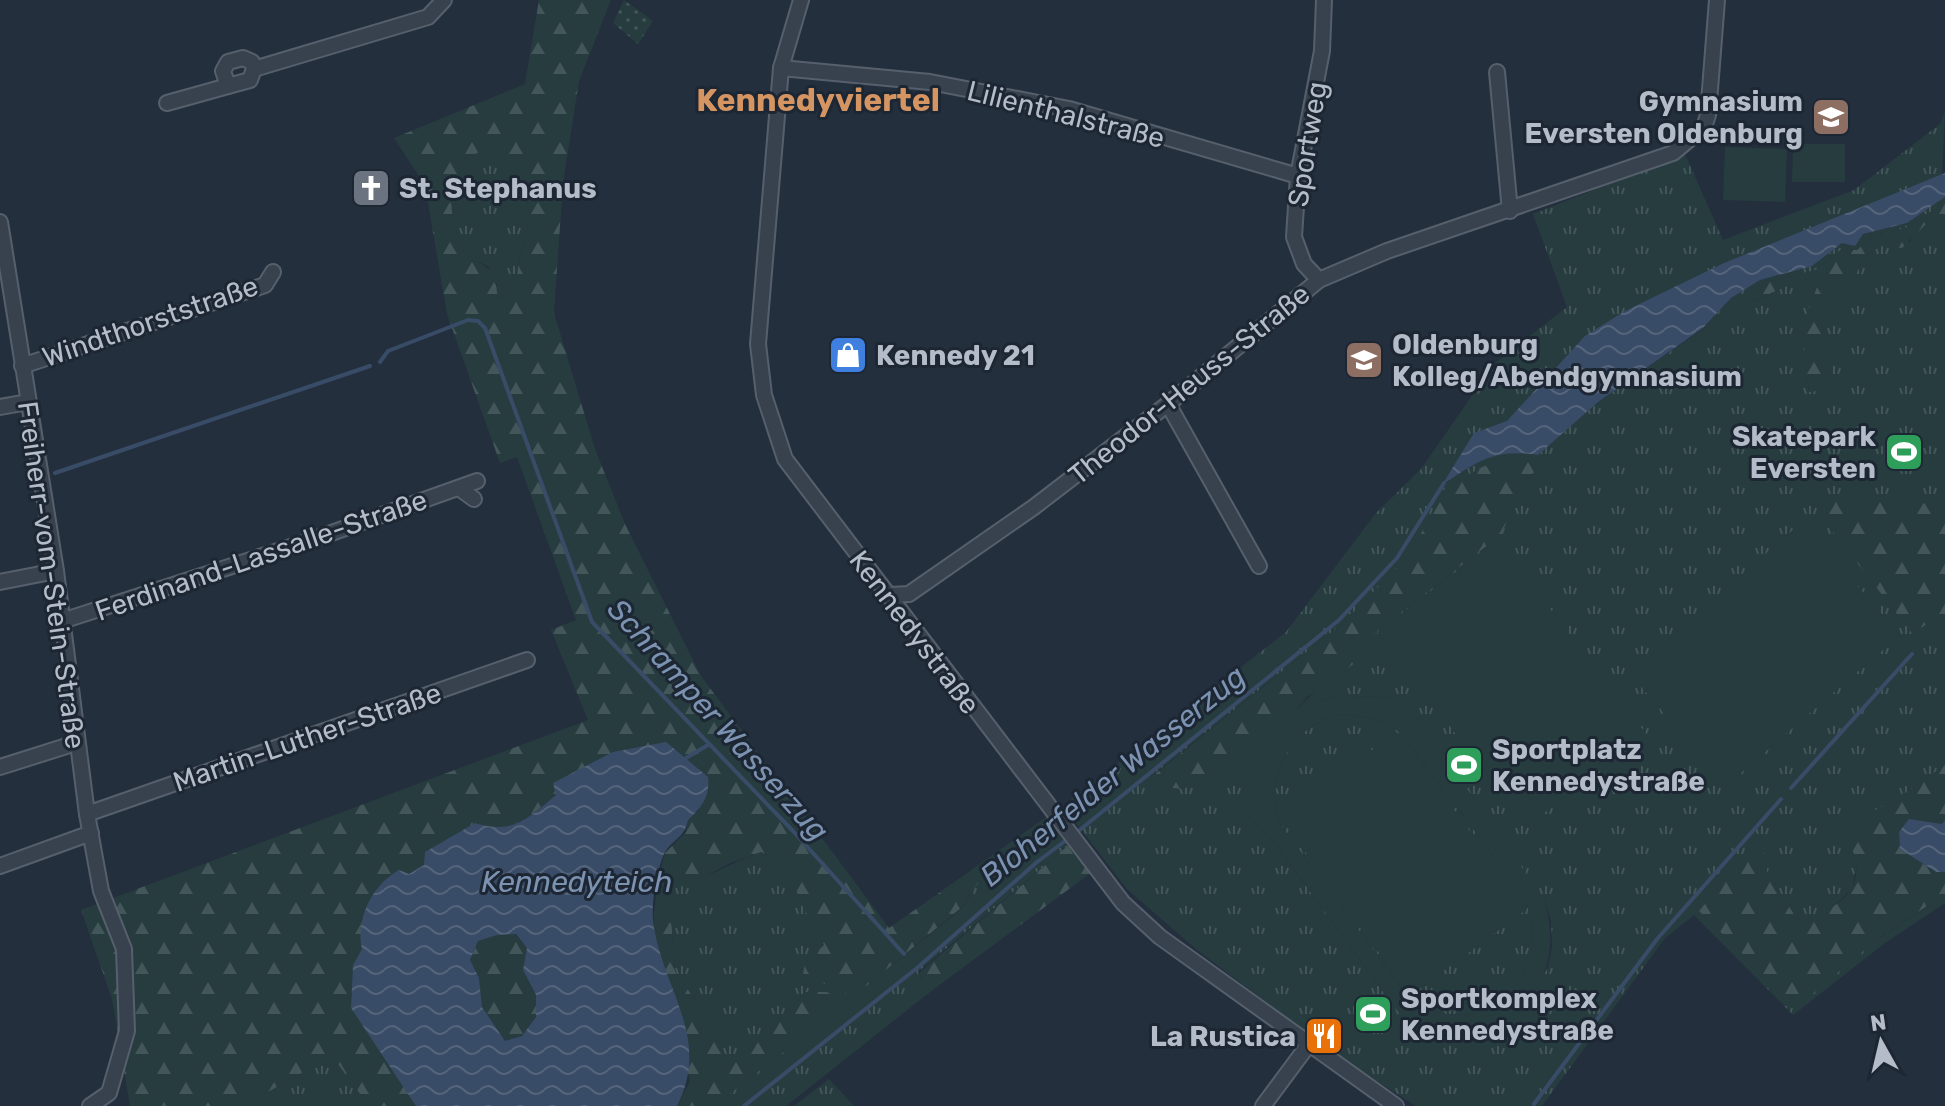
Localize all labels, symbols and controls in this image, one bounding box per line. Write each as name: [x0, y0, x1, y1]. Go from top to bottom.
street label: Lilienthalstraße: [964, 74, 1168, 155]
street label: Sportweg: [1281, 79, 1334, 209]
district label: Kennedyviertel: [696, 81, 940, 119]
place label: Gymnasium Eversten Oldenburg: [1525, 85, 1803, 150]
school or university icon: Gymnasium Eversten Oldenburg: [1810, 96, 1852, 138]
church icon: St. Stephanus: [350, 167, 392, 209]
place label: St. Stephanus: [399, 172, 597, 205]
street label: Windthorststraße: [38, 269, 262, 374]
street label: Theodor-Heuss-Straße: [1062, 277, 1316, 492]
place label: Oldenburg Kolleg/Abendgymnasium: [1392, 328, 1742, 393]
shop icon: Kennedy 21: [827, 334, 869, 376]
place label: Kennedy 21: [876, 339, 1035, 372]
school or university icon: Oldenburg Kolleg/Abendgymnasium: [1343, 339, 1385, 381]
street label: Freiherr-vom-Stein-Straße: [11, 399, 92, 751]
place label: Skatepark Eversten: [1732, 420, 1877, 485]
sports icon: Skatepark Eversten: [1883, 431, 1925, 473]
street label: Ferdinand-Lassalle-Straße: [91, 483, 431, 628]
street label: Kennedystraße: [842, 544, 987, 721]
water label: Schramper Wasserzug: [600, 592, 836, 848]
water label: Bloherfelder Wasserzug: [973, 658, 1253, 894]
street label: Martin-Luther-Straße: [169, 676, 445, 799]
place label: Sportplatz Kennedystraße: [1492, 733, 1705, 798]
sports icon: Sportplatz Kennedystraße: [1443, 744, 1485, 786]
water label: Kennedyteich: [481, 864, 673, 900]
place label: Sportkomplex Kennedystraße: [1401, 982, 1614, 1047]
sports icon: Sportkomplex Kennedystraße: [1352, 993, 1394, 1035]
north arrow: [1841, 1002, 1921, 1082]
text: N: [1869, 1008, 1888, 1037]
restaurant icon: La Rustica: [1303, 1015, 1345, 1057]
place label: La Rustica: [1150, 1020, 1296, 1053]

